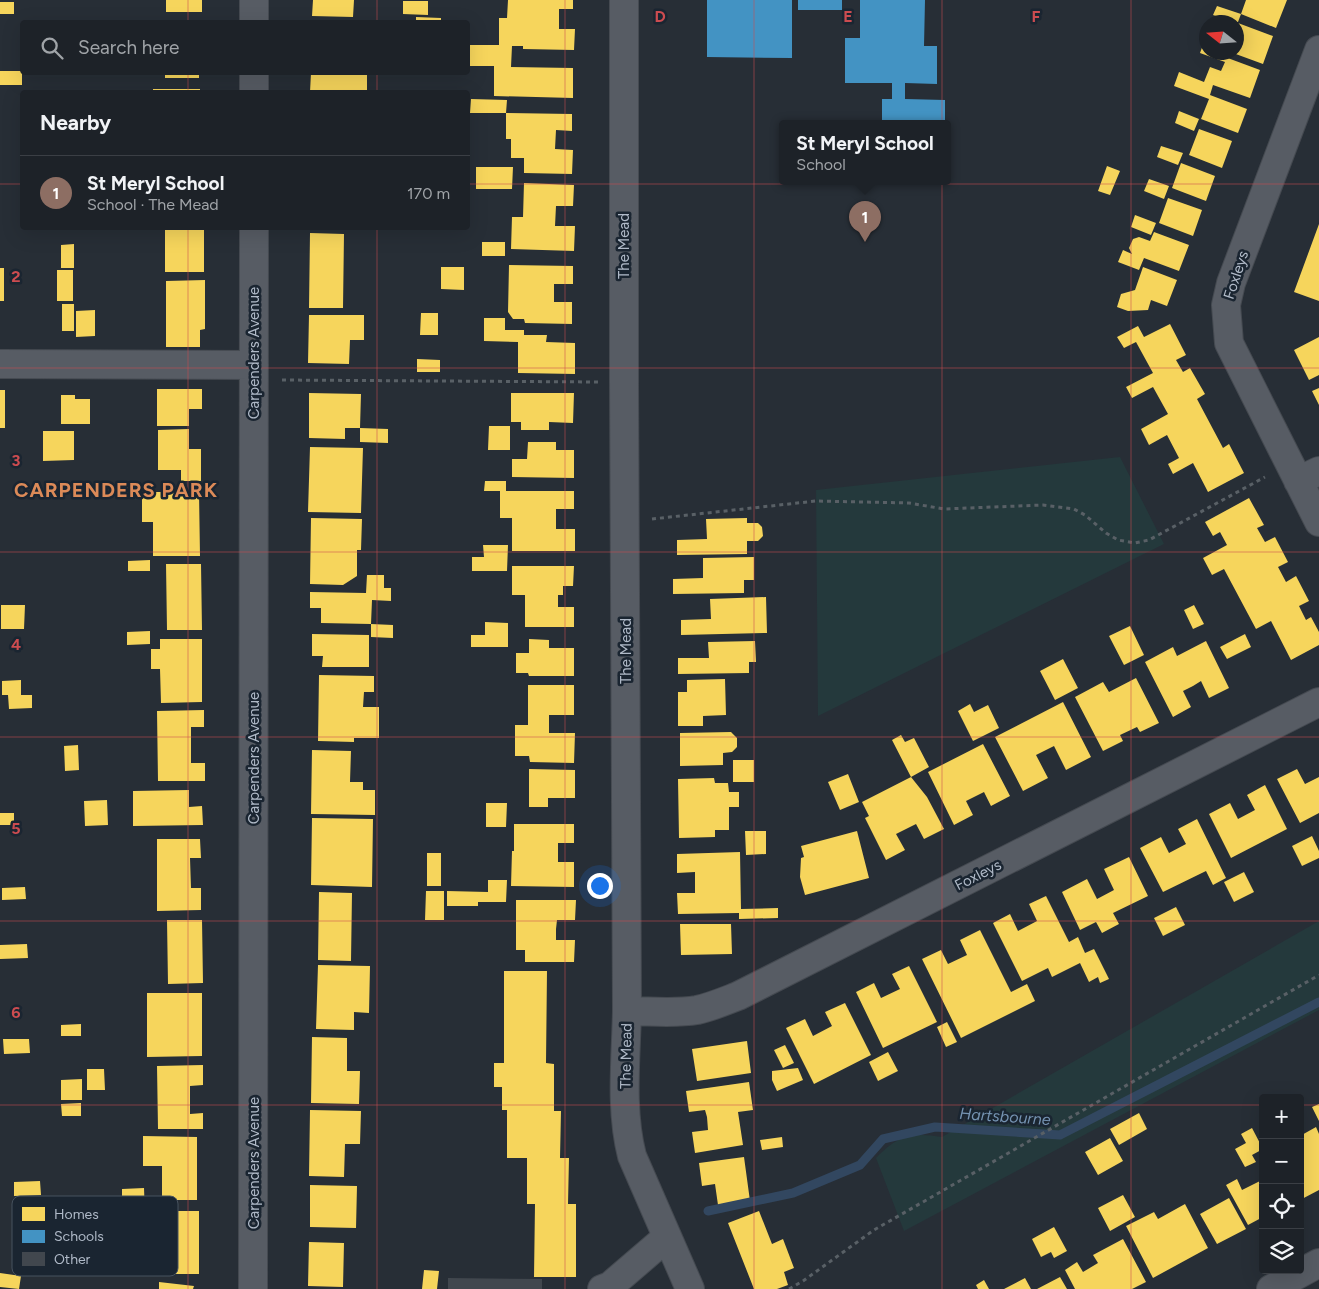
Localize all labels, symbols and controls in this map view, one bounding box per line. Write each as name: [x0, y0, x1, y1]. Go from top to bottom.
text: D: [654, 7, 666, 26]
text: E: [843, 7, 853, 26]
text: F: [1032, 7, 1041, 26]
north arrow: [1199, 15, 1244, 60]
search box: [20, 20, 470, 75]
icon: search: [38, 34, 66, 62]
text: Search here: [78, 36, 180, 59]
text: Nearby: [40, 110, 111, 135]
popup: [779, 120, 951, 185]
text: St Meryl School: [796, 132, 934, 155]
text: School: [796, 155, 846, 174]
text: St Meryl School: [87, 172, 224, 195]
text: 1: [53, 184, 59, 203]
text: 170 m: [407, 184, 450, 203]
text: School · The Mead: [87, 195, 219, 214]
pin: 1: [849, 201, 881, 242]
street label: The Mead: [615, 213, 633, 279]
street label: Foxleys: [1220, 248, 1252, 302]
text: 2: [11, 267, 21, 286]
street label: Carpenders Avenue: [245, 287, 263, 419]
text: 3: [12, 451, 21, 470]
district label: CARPENDERS PARK: [14, 478, 218, 502]
street label: The Mead: [617, 618, 635, 684]
text: 4: [11, 635, 21, 654]
street label: Carpenders Avenue: [245, 692, 263, 824]
text: 5: [11, 819, 21, 838]
street label: Foxleys: [952, 856, 1004, 894]
your location: [587, 873, 613, 899]
text: 6: [11, 1003, 21, 1022]
street label: The Mead: [616, 1023, 636, 1089]
map controls: [1259, 1094, 1304, 1274]
button: +: [1259, 1094, 1304, 1139]
street label: Carpenders Avenue: [245, 1097, 263, 1229]
water label: Hartsbourne: [959, 1104, 1051, 1129]
button: −: [1259, 1139, 1304, 1184]
button: locate: [1259, 1184, 1304, 1229]
legend: [12, 1196, 178, 1276]
text: Homes: [54, 1206, 99, 1223]
text: Schools: [54, 1228, 104, 1245]
button: layers: [1259, 1229, 1304, 1274]
text: Other: [54, 1251, 91, 1268]

